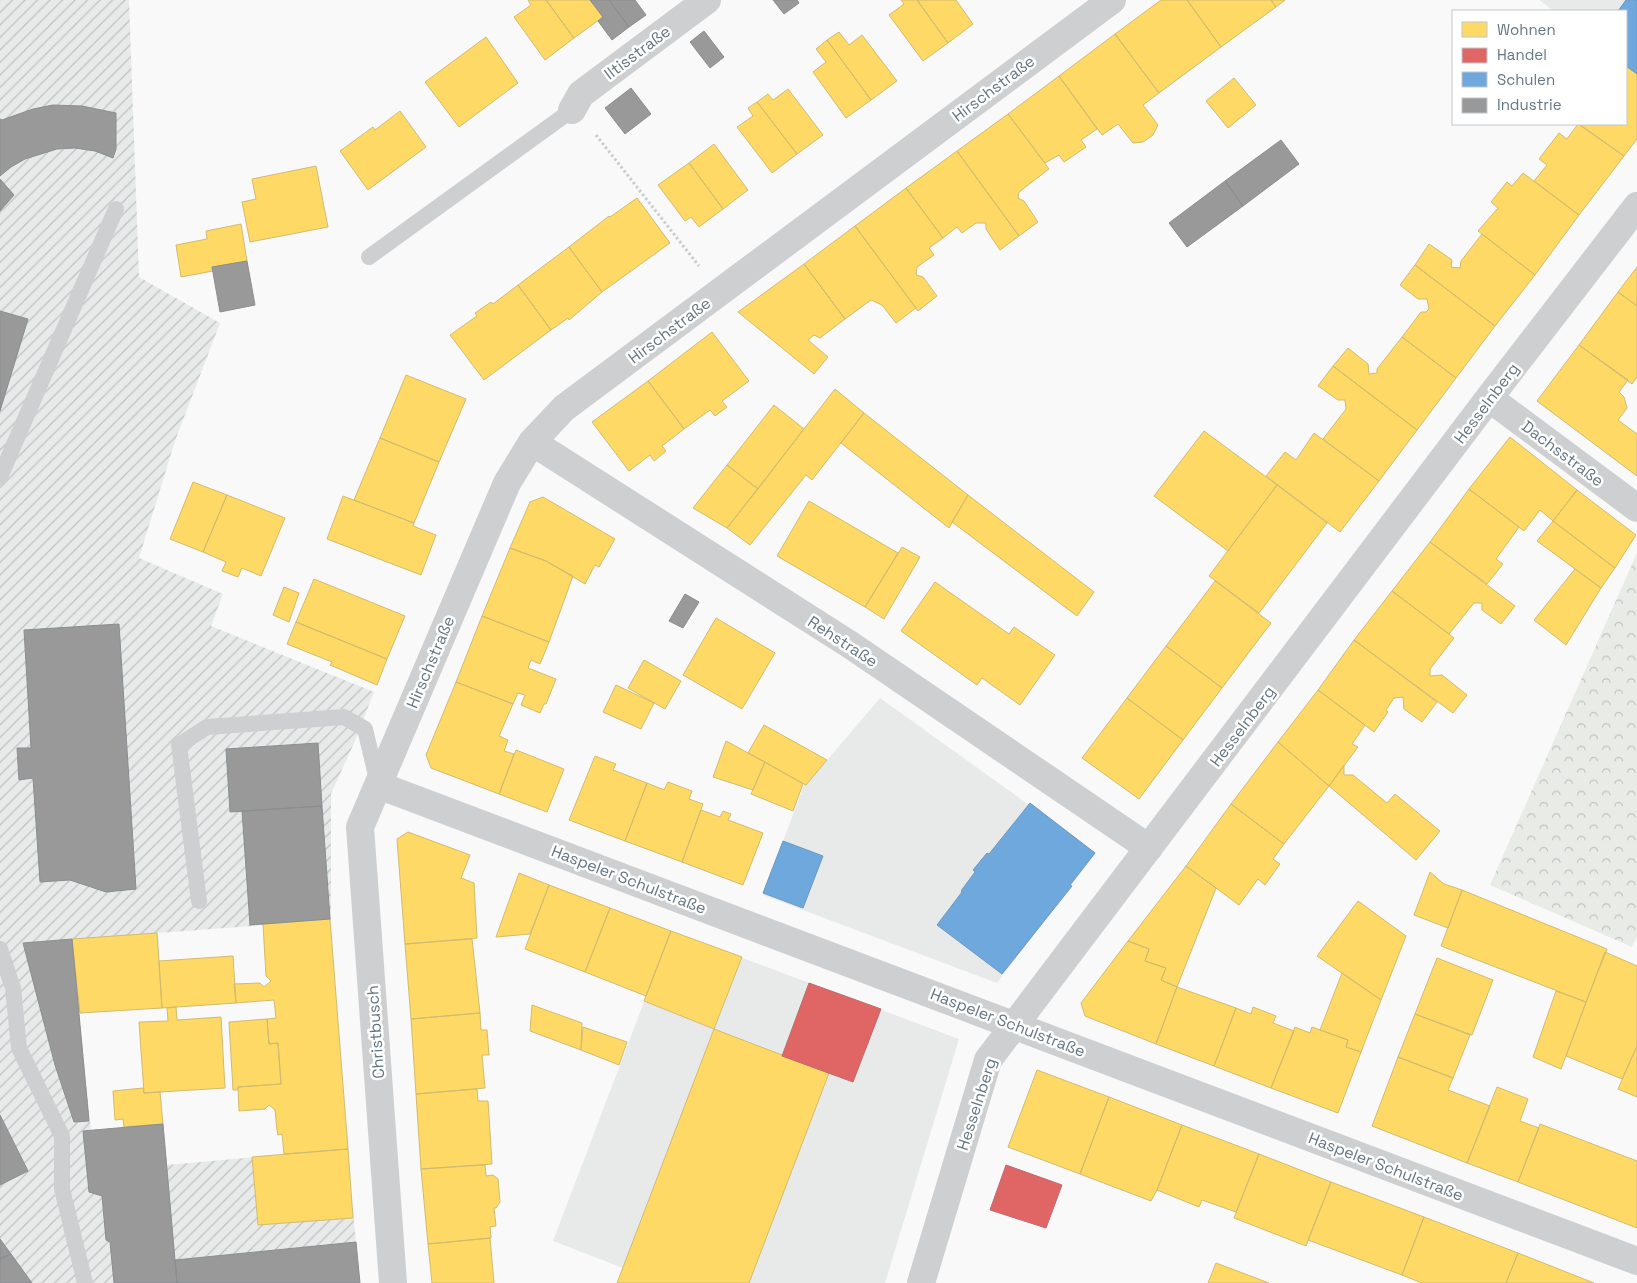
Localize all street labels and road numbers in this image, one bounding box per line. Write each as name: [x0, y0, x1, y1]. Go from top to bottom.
street label: Iltisstraße: [600, 21, 675, 84]
street label: Hirschstraße: [948, 50, 1039, 126]
street label: Hirschstraße: [624, 292, 715, 368]
street label: Hesselnberg: [1449, 359, 1524, 448]
street label: Dachsstraße: [1517, 416, 1608, 491]
street label: Rehstraße: [804, 611, 882, 672]
street label: Hirschstraße: [402, 613, 459, 711]
street label: Hesselnberg: [1205, 682, 1280, 771]
street label: Haspeler Schulstraße: [548, 840, 709, 919]
street label: Haspeler Schulstraße: [927, 983, 1088, 1062]
street label: Christbusch: [362, 985, 389, 1079]
street label: Hesselnberg: [952, 1055, 1001, 1153]
street label: Haspeler Schulstraße: [1305, 1127, 1466, 1206]

